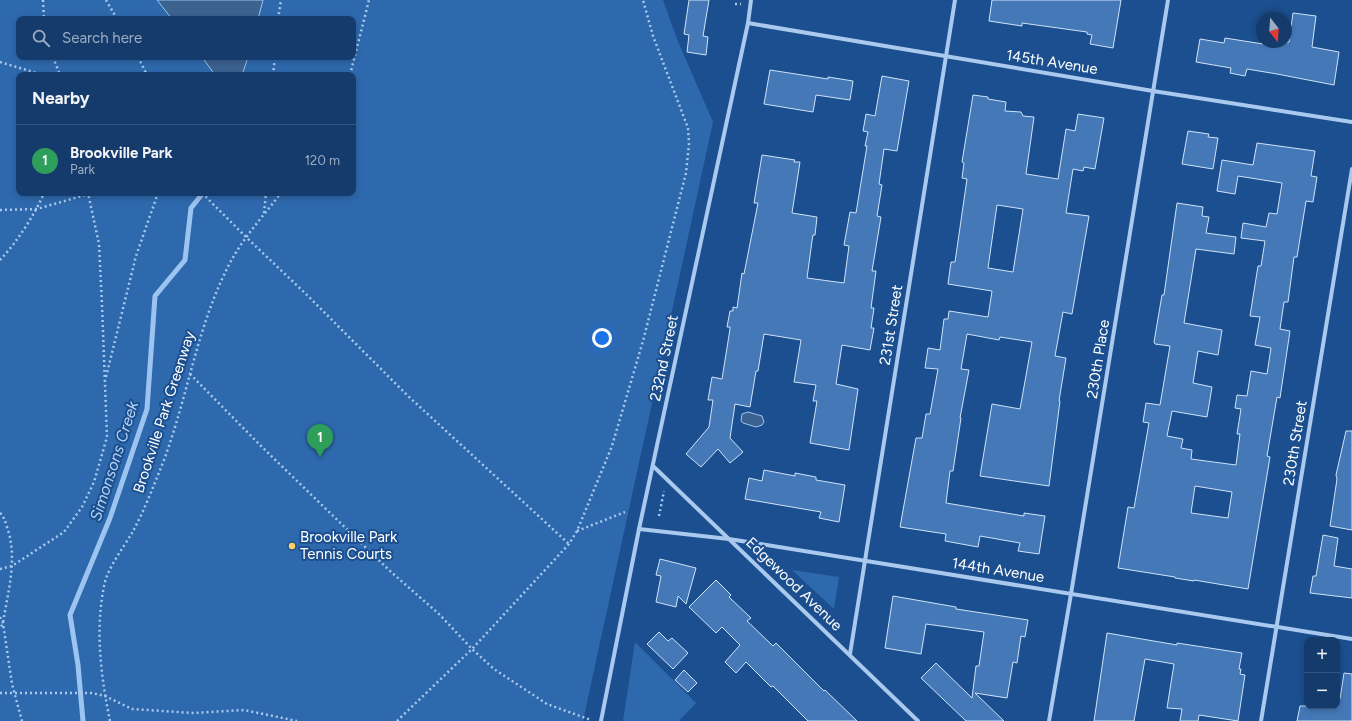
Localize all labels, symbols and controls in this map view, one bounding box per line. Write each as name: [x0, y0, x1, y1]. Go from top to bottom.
north arrow: [1256, 12, 1292, 48]
search box: [16, 16, 356, 60]
icon: search: [30, 27, 52, 49]
text: Search here: [62, 29, 142, 47]
street label: 145th Avenue: [1005, 46, 1099, 78]
text: Nearby: [32, 88, 90, 108]
text: Brookville Park: [70, 144, 173, 162]
text: 1: [42, 153, 48, 168]
text: 120 m: [305, 153, 340, 168]
text: Park: [70, 162, 95, 177]
street label: 231st Street: [876, 283, 906, 366]
street label: 232nd Street: [646, 313, 682, 403]
street label: 230th Place: [1083, 318, 1113, 400]
your location: [592, 328, 612, 348]
street label: Brookville Park Greenway: [129, 329, 199, 495]
water label: Simonsons Creek: [86, 398, 143, 523]
street label: 230th Street: [1279, 399, 1311, 487]
pin: 1: [307, 424, 333, 457]
place label: Brookville Park Tennis Courts: [300, 528, 398, 563]
street label: Edgewood Avenue: [742, 534, 846, 634]
marker: Brookville Park Tennis Courts: [287, 541, 297, 551]
street label: 144th Avenue: [951, 554, 1045, 586]
map controls: [1304, 637, 1340, 709]
button: +: [1304, 637, 1340, 673]
button: −: [1304, 673, 1340, 709]

